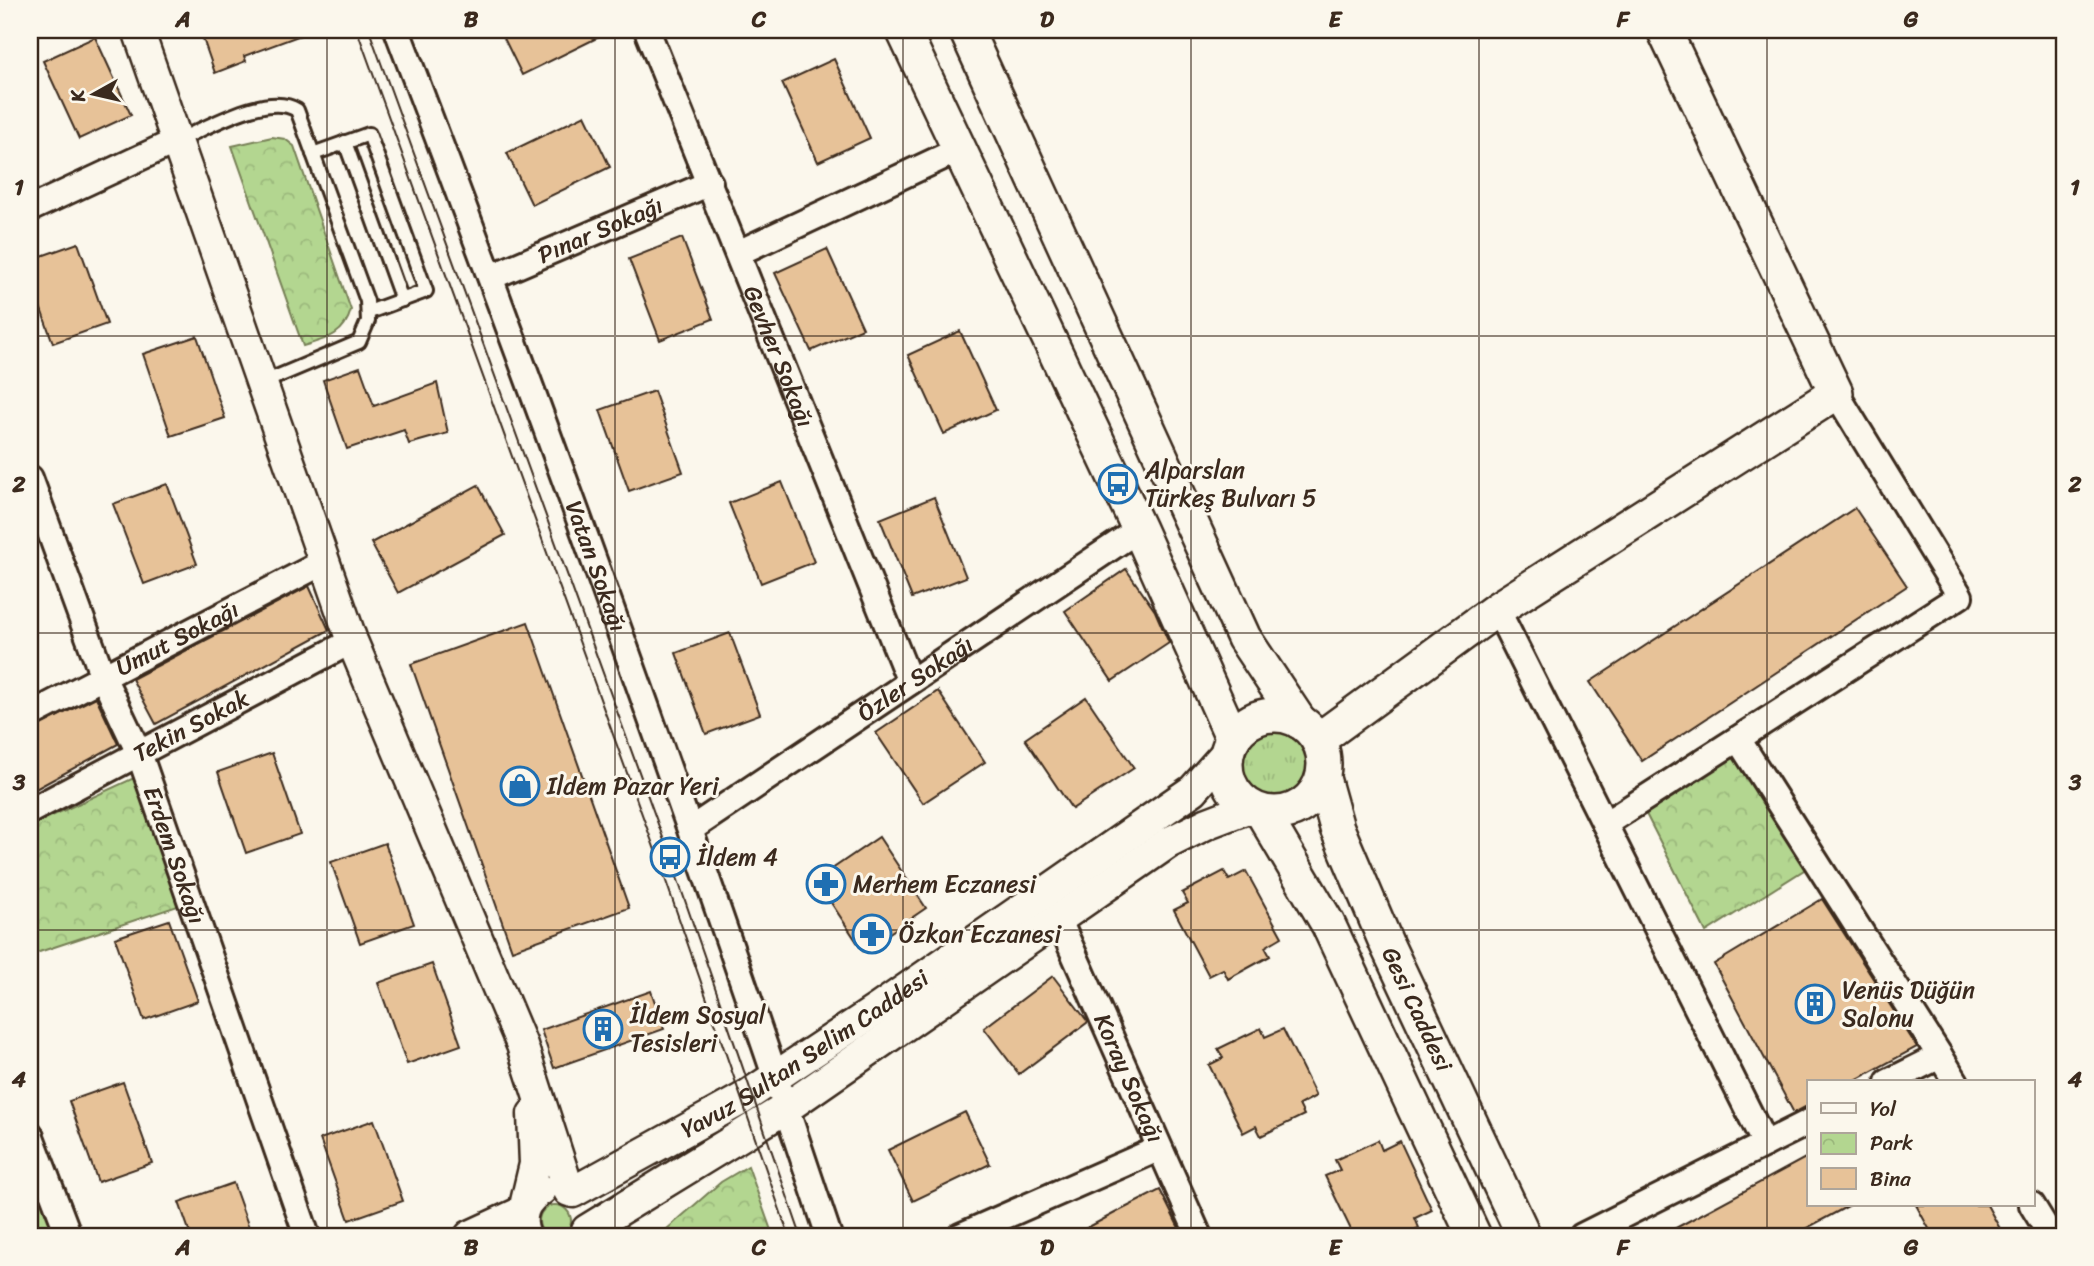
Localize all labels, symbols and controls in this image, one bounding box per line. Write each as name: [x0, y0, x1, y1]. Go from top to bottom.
text: A: [174, 0, 191, 40]
text: B: [464, 0, 479, 40]
text: C: [751, 0, 767, 40]
text: D: [1040, 0, 1055, 40]
text: E: [1329, 0, 1344, 40]
text: F: [1616, 0, 1631, 40]
text: G: [1903, 0, 1919, 40]
north arrow: [60, 60, 130, 130]
text: K: [60, 87, 95, 105]
text: 1: [14, 167, 24, 208]
text: 1: [2070, 167, 2080, 208]
street label: Pınar Sokağı: [531, 185, 670, 276]
street label: Gevher Sokağı: [731, 279, 826, 434]
place label: Alparslan Türkeş Bulvarı 5: [1144, 449, 1317, 519]
bus stop icon: Alparslan Türkeş Bulvarı 5: [1097, 463, 1139, 505]
text: 2: [11, 464, 26, 505]
text: 2: [2067, 464, 2082, 505]
street label: Vatan Sokağı: [553, 495, 639, 638]
street label: Umut Sokağı: [108, 589, 247, 688]
street label: Özler Sokağı: [848, 624, 982, 733]
street label: Tekin Sokak: [125, 678, 257, 774]
text: 3: [12, 762, 26, 803]
text: 3: [2068, 762, 2082, 803]
shop icon: Ildem Pazar Yeri: [499, 765, 541, 807]
place label: Ildem Pazar Yeri: [546, 765, 720, 807]
street label: Erdem Sokağı: [131, 780, 218, 930]
bus stop icon: İldem 4: [649, 836, 691, 878]
place label: İldem 4: [696, 836, 778, 878]
pharmacy icon: Merhem Eczanesi: [805, 863, 847, 905]
place label: Merhem Eczanesi: [853, 863, 1037, 905]
pharmacy icon: Özkan Eczanesi: [851, 913, 893, 955]
place label: Özkan Eczanesi: [899, 913, 1062, 955]
street label: Gesi Caddesi: [1370, 940, 1465, 1080]
street label: Yavuz Sultan Selim Caddesi: [673, 958, 938, 1150]
place label: Venüs Düğün Salonu: [1842, 969, 1975, 1039]
building icon: Venüs Düğün Salonu: [1794, 983, 1836, 1025]
place label: İldem Sosyal Tesisleri: [629, 994, 767, 1064]
street label: Koray Sokağı: [1082, 1006, 1176, 1150]
building icon: İldem Sosyal Tesisleri: [582, 1008, 624, 1050]
text: 4: [11, 1059, 27, 1100]
text: 4: [2067, 1059, 2083, 1100]
legend: [1807, 1080, 2035, 1206]
text: Yol: [1870, 1090, 1897, 1128]
text: Park: [1870, 1124, 1913, 1162]
text: Bina: [1870, 1160, 1911, 1198]
text: A: [174, 1227, 191, 1266]
text: B: [464, 1227, 479, 1266]
text: C: [751, 1227, 767, 1266]
text: D: [1040, 1227, 1055, 1266]
text: E: [1329, 1227, 1344, 1266]
text: F: [1616, 1227, 1631, 1266]
text: G: [1903, 1227, 1919, 1266]

